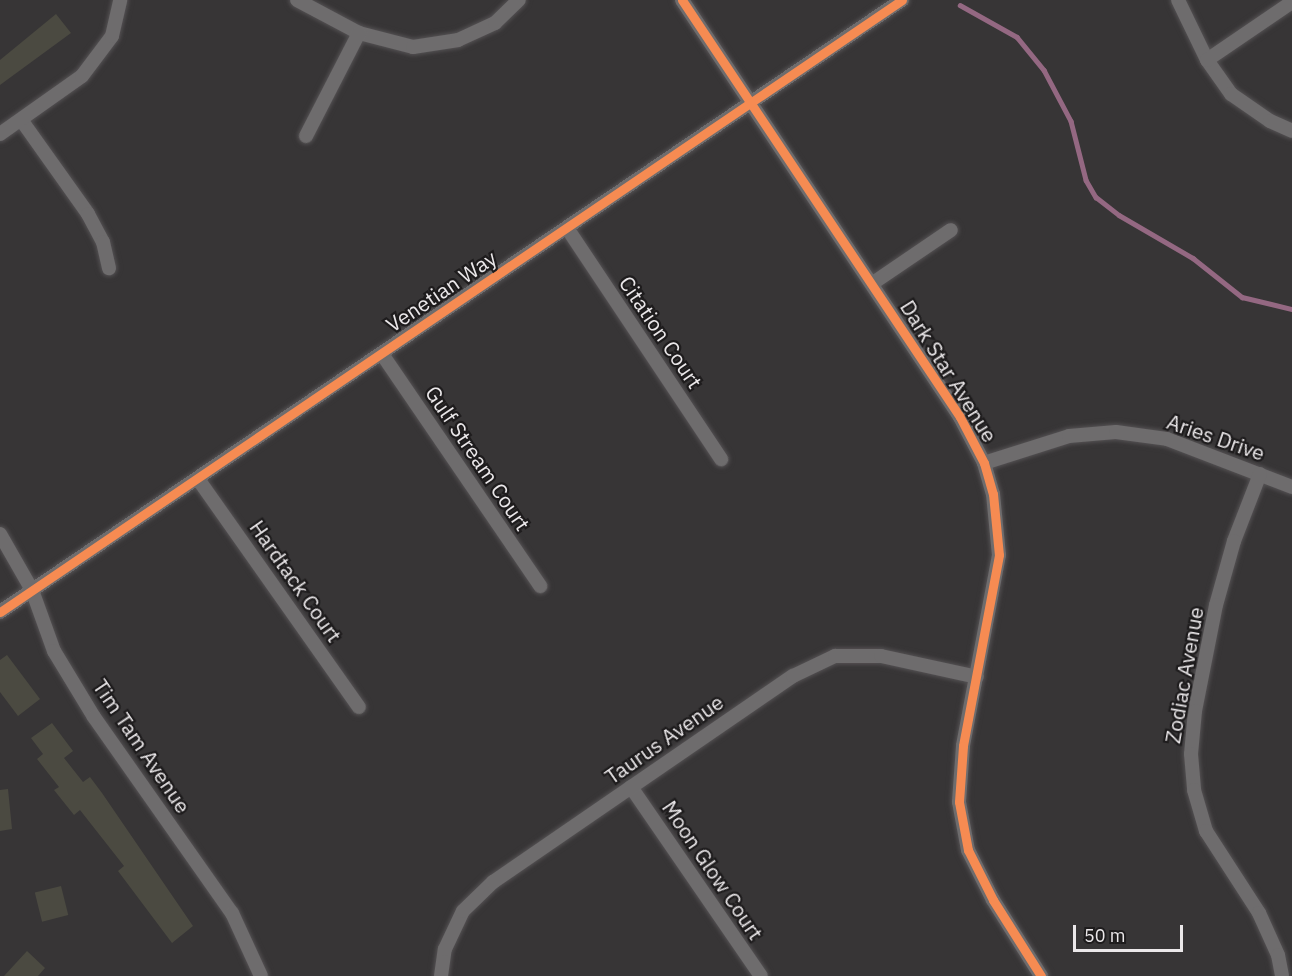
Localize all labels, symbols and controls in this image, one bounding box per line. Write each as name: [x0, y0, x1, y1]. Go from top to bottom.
street label: Venetian Way: [381, 245, 501, 337]
street label: Citation Court: [614, 271, 708, 393]
street label: Dark Star Avenue: [895, 295, 1003, 447]
street label: Gulf Stream Court: [420, 381, 536, 535]
street label: Aries Drive: [1164, 409, 1268, 465]
street label: Hardtack Court: [245, 515, 347, 647]
street label: Zodiac Avenue: [1160, 605, 1208, 745]
street label: Tim Tam Avenue: [88, 674, 196, 818]
street label: Taurus Avenue: [600, 689, 728, 789]
street label: Moon Glow Court: [657, 796, 769, 944]
scale bar: [1076, 913, 1186, 951]
text: 50 m: [1084, 924, 1126, 947]

